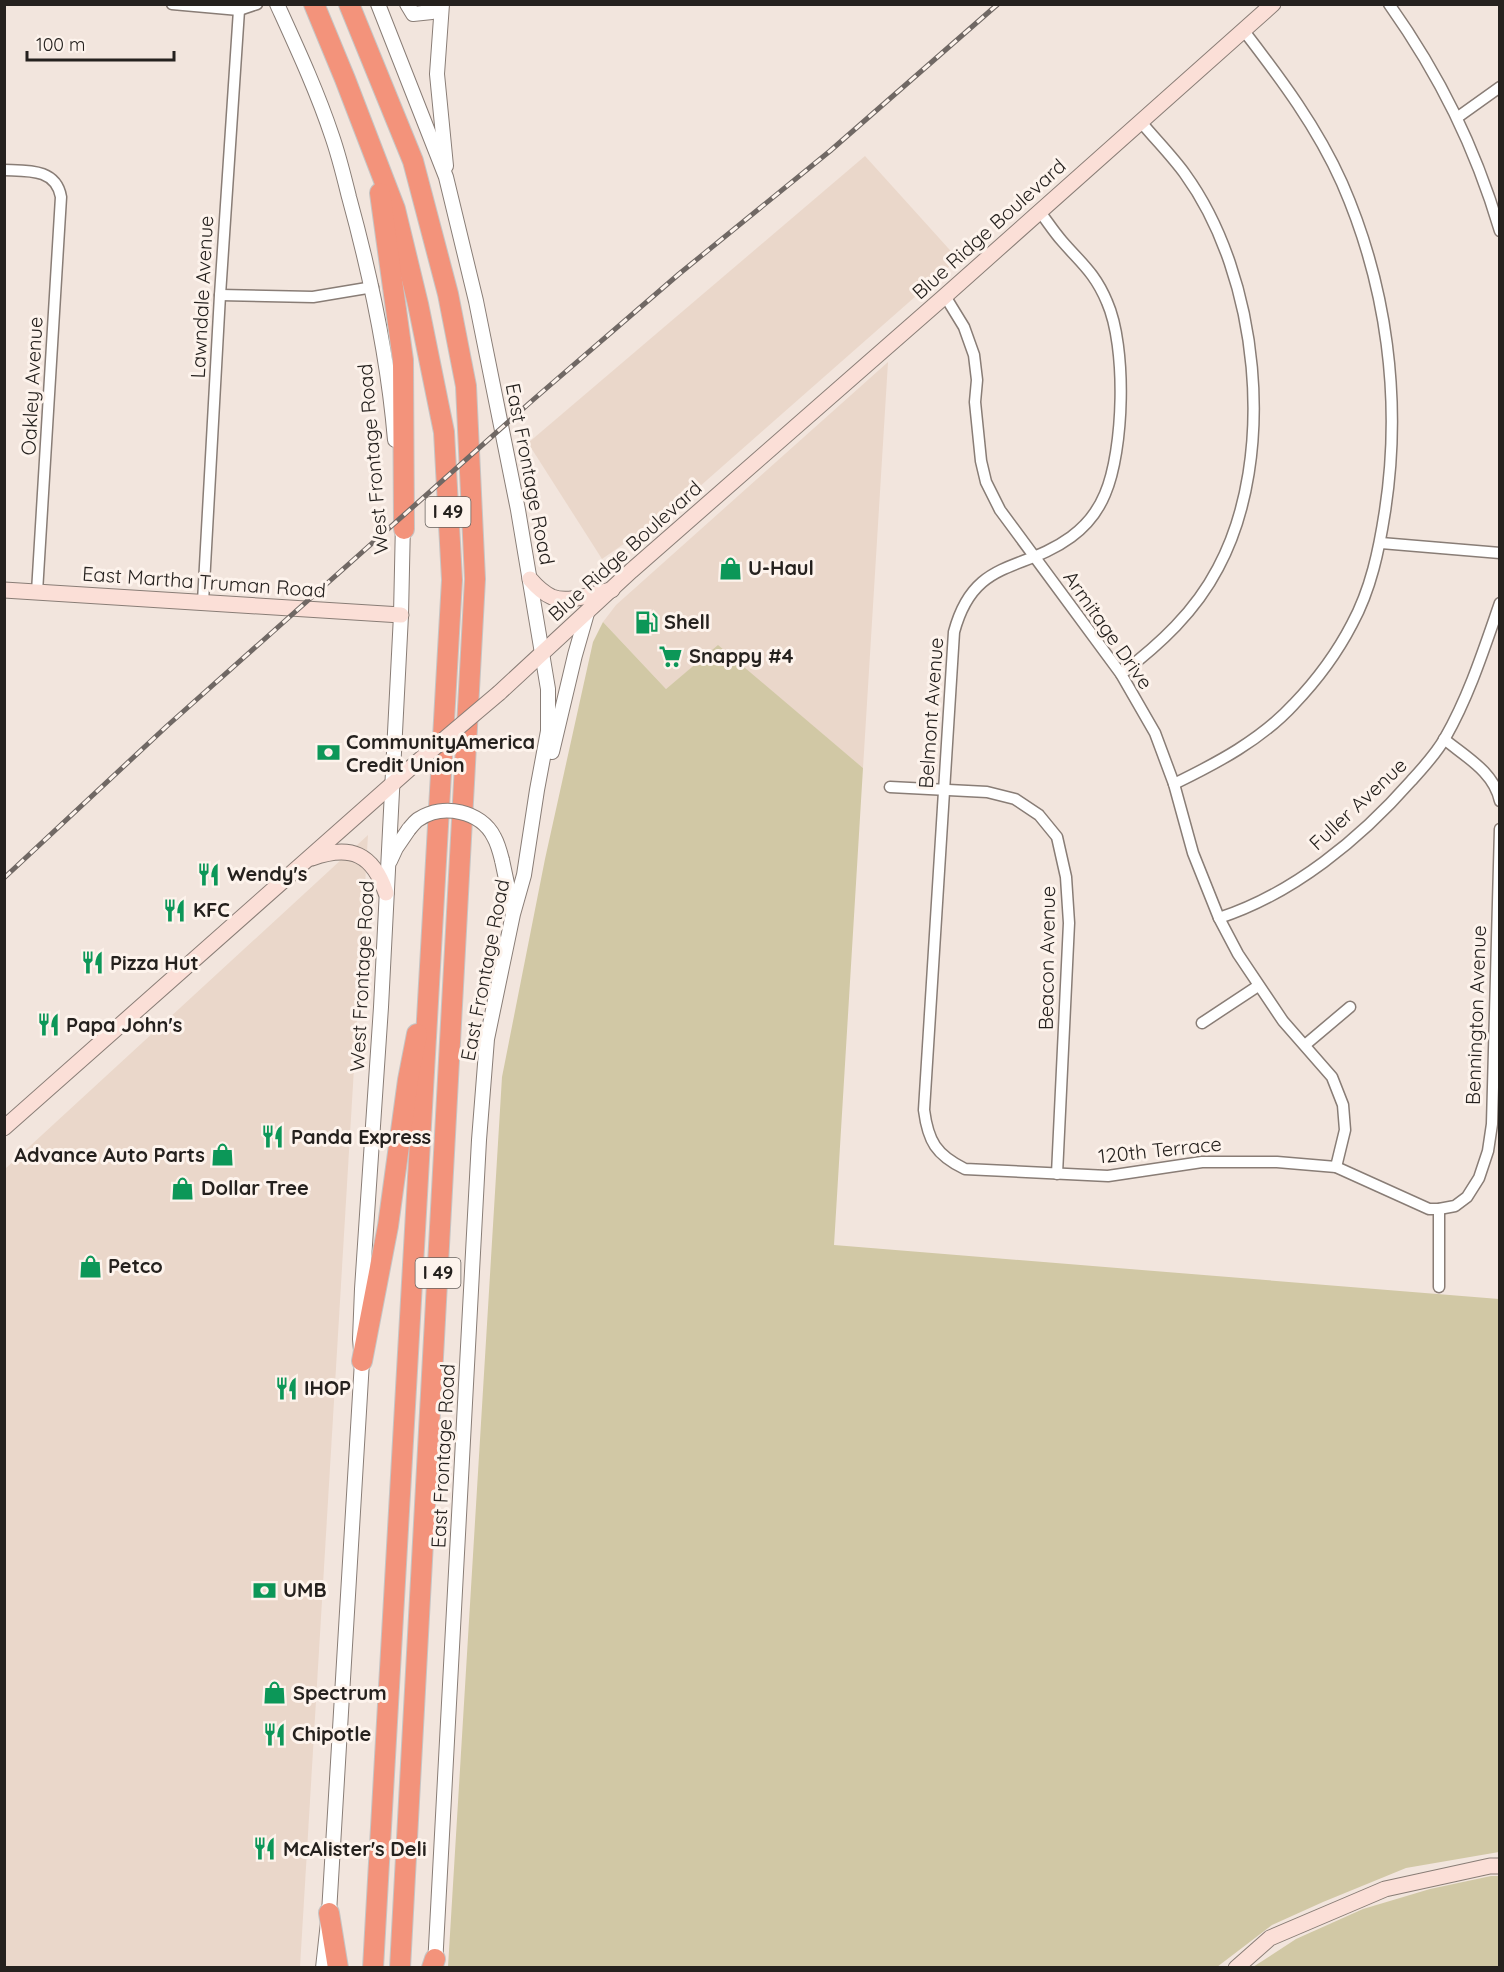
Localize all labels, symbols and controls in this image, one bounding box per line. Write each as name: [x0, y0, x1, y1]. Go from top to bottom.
scale bar: [27, 24, 174, 62]
text: 100 m: [36, 33, 85, 56]
street label: Blue Ridge Boulevard: [907, 153, 1071, 304]
street label: Lawndale Avenue: [185, 215, 218, 379]
street label: Oakley Avenue: [15, 316, 48, 456]
street label: West Frontage Road: [352, 363, 393, 555]
street label: East Frontage Road: [501, 381, 560, 567]
street label: Blue Ridge Boulevard: [543, 475, 707, 626]
road number: I 49: [426, 497, 470, 527]
shop icon: U-Haul: [717, 555, 743, 581]
place label: U-Haul: [748, 555, 814, 580]
street label: East Martha Truman Road: [81, 561, 327, 602]
street label: Armitage Drive: [1058, 566, 1159, 694]
fuel station icon: Shell: [633, 609, 659, 635]
place label: Shell: [664, 609, 710, 634]
street label: Belmont Avenue: [913, 637, 948, 789]
supermarket icon: Snappy #4: [658, 643, 684, 669]
place label: Snappy #4: [689, 643, 794, 668]
place label: CommunityAmerica Credit Union: [346, 729, 535, 777]
bank icon: CommunityAmerica Credit Union: [315, 740, 341, 766]
street label: Fuller Avenue: [1304, 752, 1412, 855]
restaurant icon: Wendy's: [196, 861, 222, 887]
place label: Wendy's: [227, 861, 307, 886]
street label: East Frontage Road: [455, 877, 514, 1063]
street label: West Frontage Road: [344, 880, 379, 1072]
street label: Beacon Avenue: [1033, 886, 1060, 1030]
restaurant icon: KFC: [162, 897, 188, 923]
place label: KFC: [193, 897, 230, 922]
street label: Bennington Avenue: [1460, 925, 1491, 1105]
restaurant icon: Pizza Hut: [79, 950, 105, 976]
place label: Pizza Hut: [110, 950, 199, 975]
restaurant icon: Papa John's: [35, 1012, 61, 1038]
place label: Papa John's: [66, 1012, 182, 1037]
restaurant icon: Panda Express: [260, 1124, 286, 1150]
place label: Panda Express: [291, 1124, 431, 1149]
street label: 120th Terrace: [1097, 1131, 1223, 1168]
place label: Advance Auto Parts: [14, 1142, 205, 1167]
shop icon: Advance Auto Parts: [210, 1142, 236, 1168]
shop icon: Dollar Tree: [170, 1175, 196, 1201]
place label: Dollar Tree: [201, 1175, 309, 1200]
shop icon: Petco: [77, 1253, 103, 1279]
place label: Petco: [108, 1253, 163, 1278]
road number: I 49: [416, 1258, 460, 1288]
street label: East Frontage Road: [425, 1363, 460, 1549]
restaurant icon: IHOP: [273, 1375, 299, 1401]
place label: IHOP: [304, 1375, 351, 1400]
bank icon: UMB: [252, 1577, 278, 1603]
place label: UMB: [283, 1577, 327, 1602]
shop icon: Spectrum: [262, 1680, 288, 1706]
place label: Spectrum: [293, 1680, 387, 1705]
restaurant icon: Chipotle: [261, 1721, 287, 1747]
place label: Chipotle: [292, 1721, 371, 1746]
restaurant icon: McAlister's Deli: [252, 1836, 278, 1862]
place label: McAlister's Deli: [283, 1836, 427, 1861]

